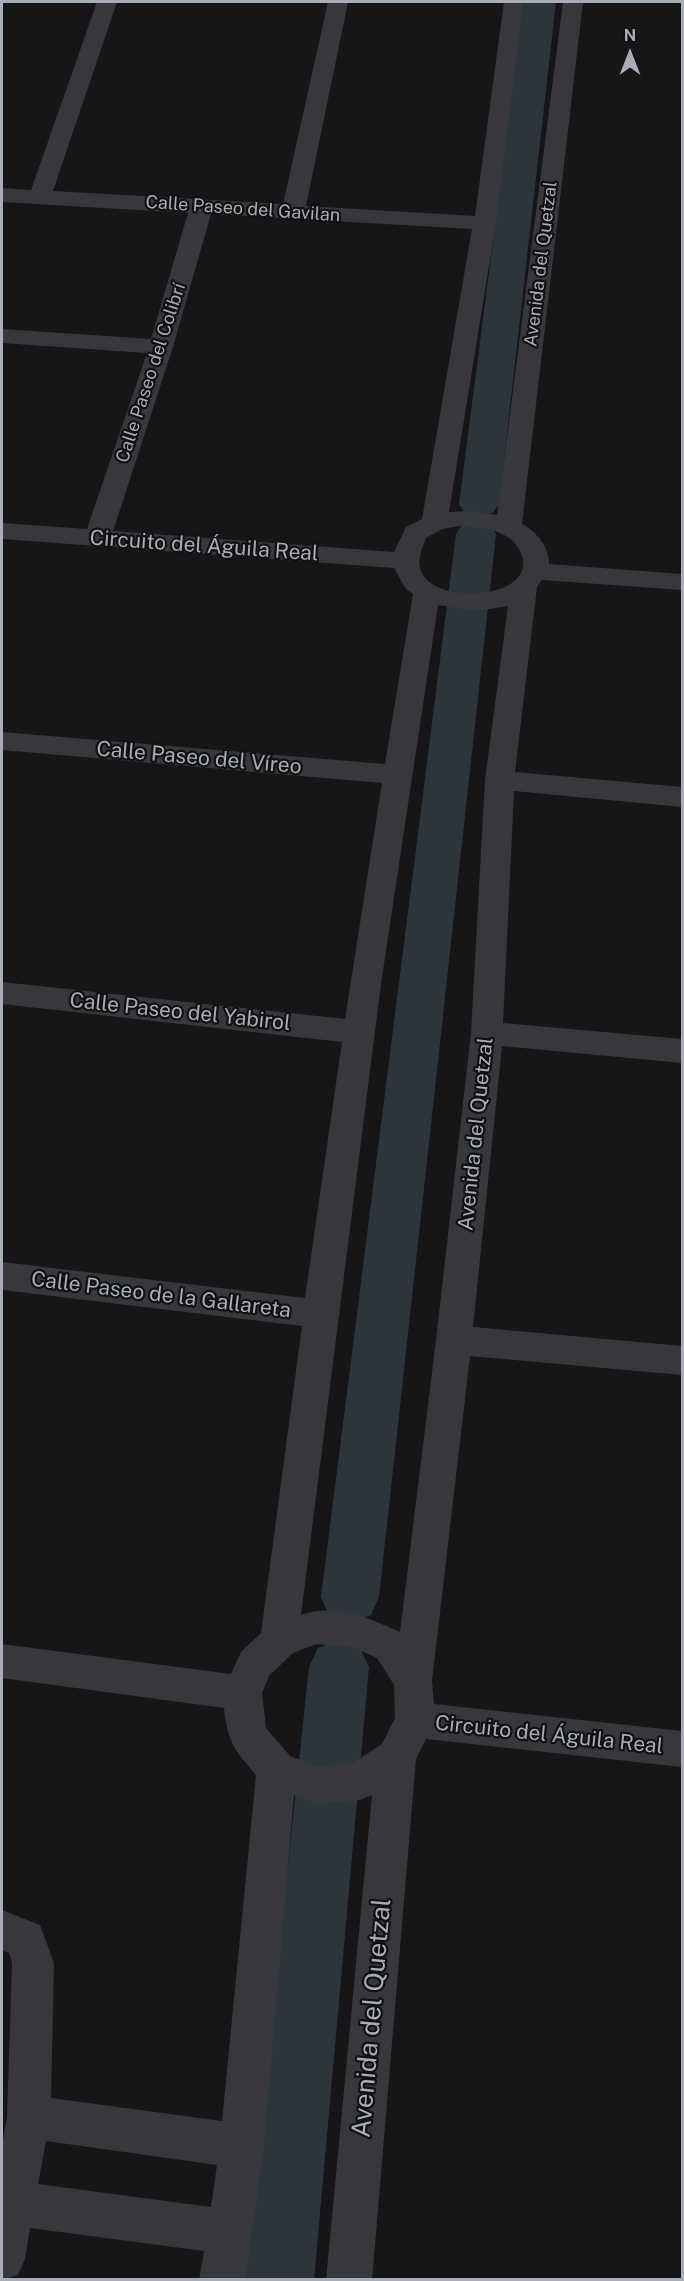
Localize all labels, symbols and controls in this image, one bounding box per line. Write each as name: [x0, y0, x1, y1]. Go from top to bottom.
north arrow: [600, 24, 660, 84]
text: N: [624, 26, 636, 45]
street label: Avenida del Quetzal: [520, 180, 562, 348]
street label: Calle Paseo del Gavilan: [145, 191, 341, 227]
street label: Calle Paseo del Colibrí: [112, 281, 190, 465]
street label: Circuito del Águila Real: [89, 525, 319, 567]
street label: Calle Paseo del Víreo: [95, 736, 303, 780]
street label: Calle Paseo del Yabirol: [68, 988, 292, 1036]
street label: Avenida del Quetzal: [453, 1036, 499, 1232]
street label: Calle Paseo de la Gallareta: [30, 1267, 292, 1323]
street label: Circuito del Águila Real: [434, 1710, 664, 1760]
street label: Avenida del Quetzal: [346, 1897, 398, 2139]

